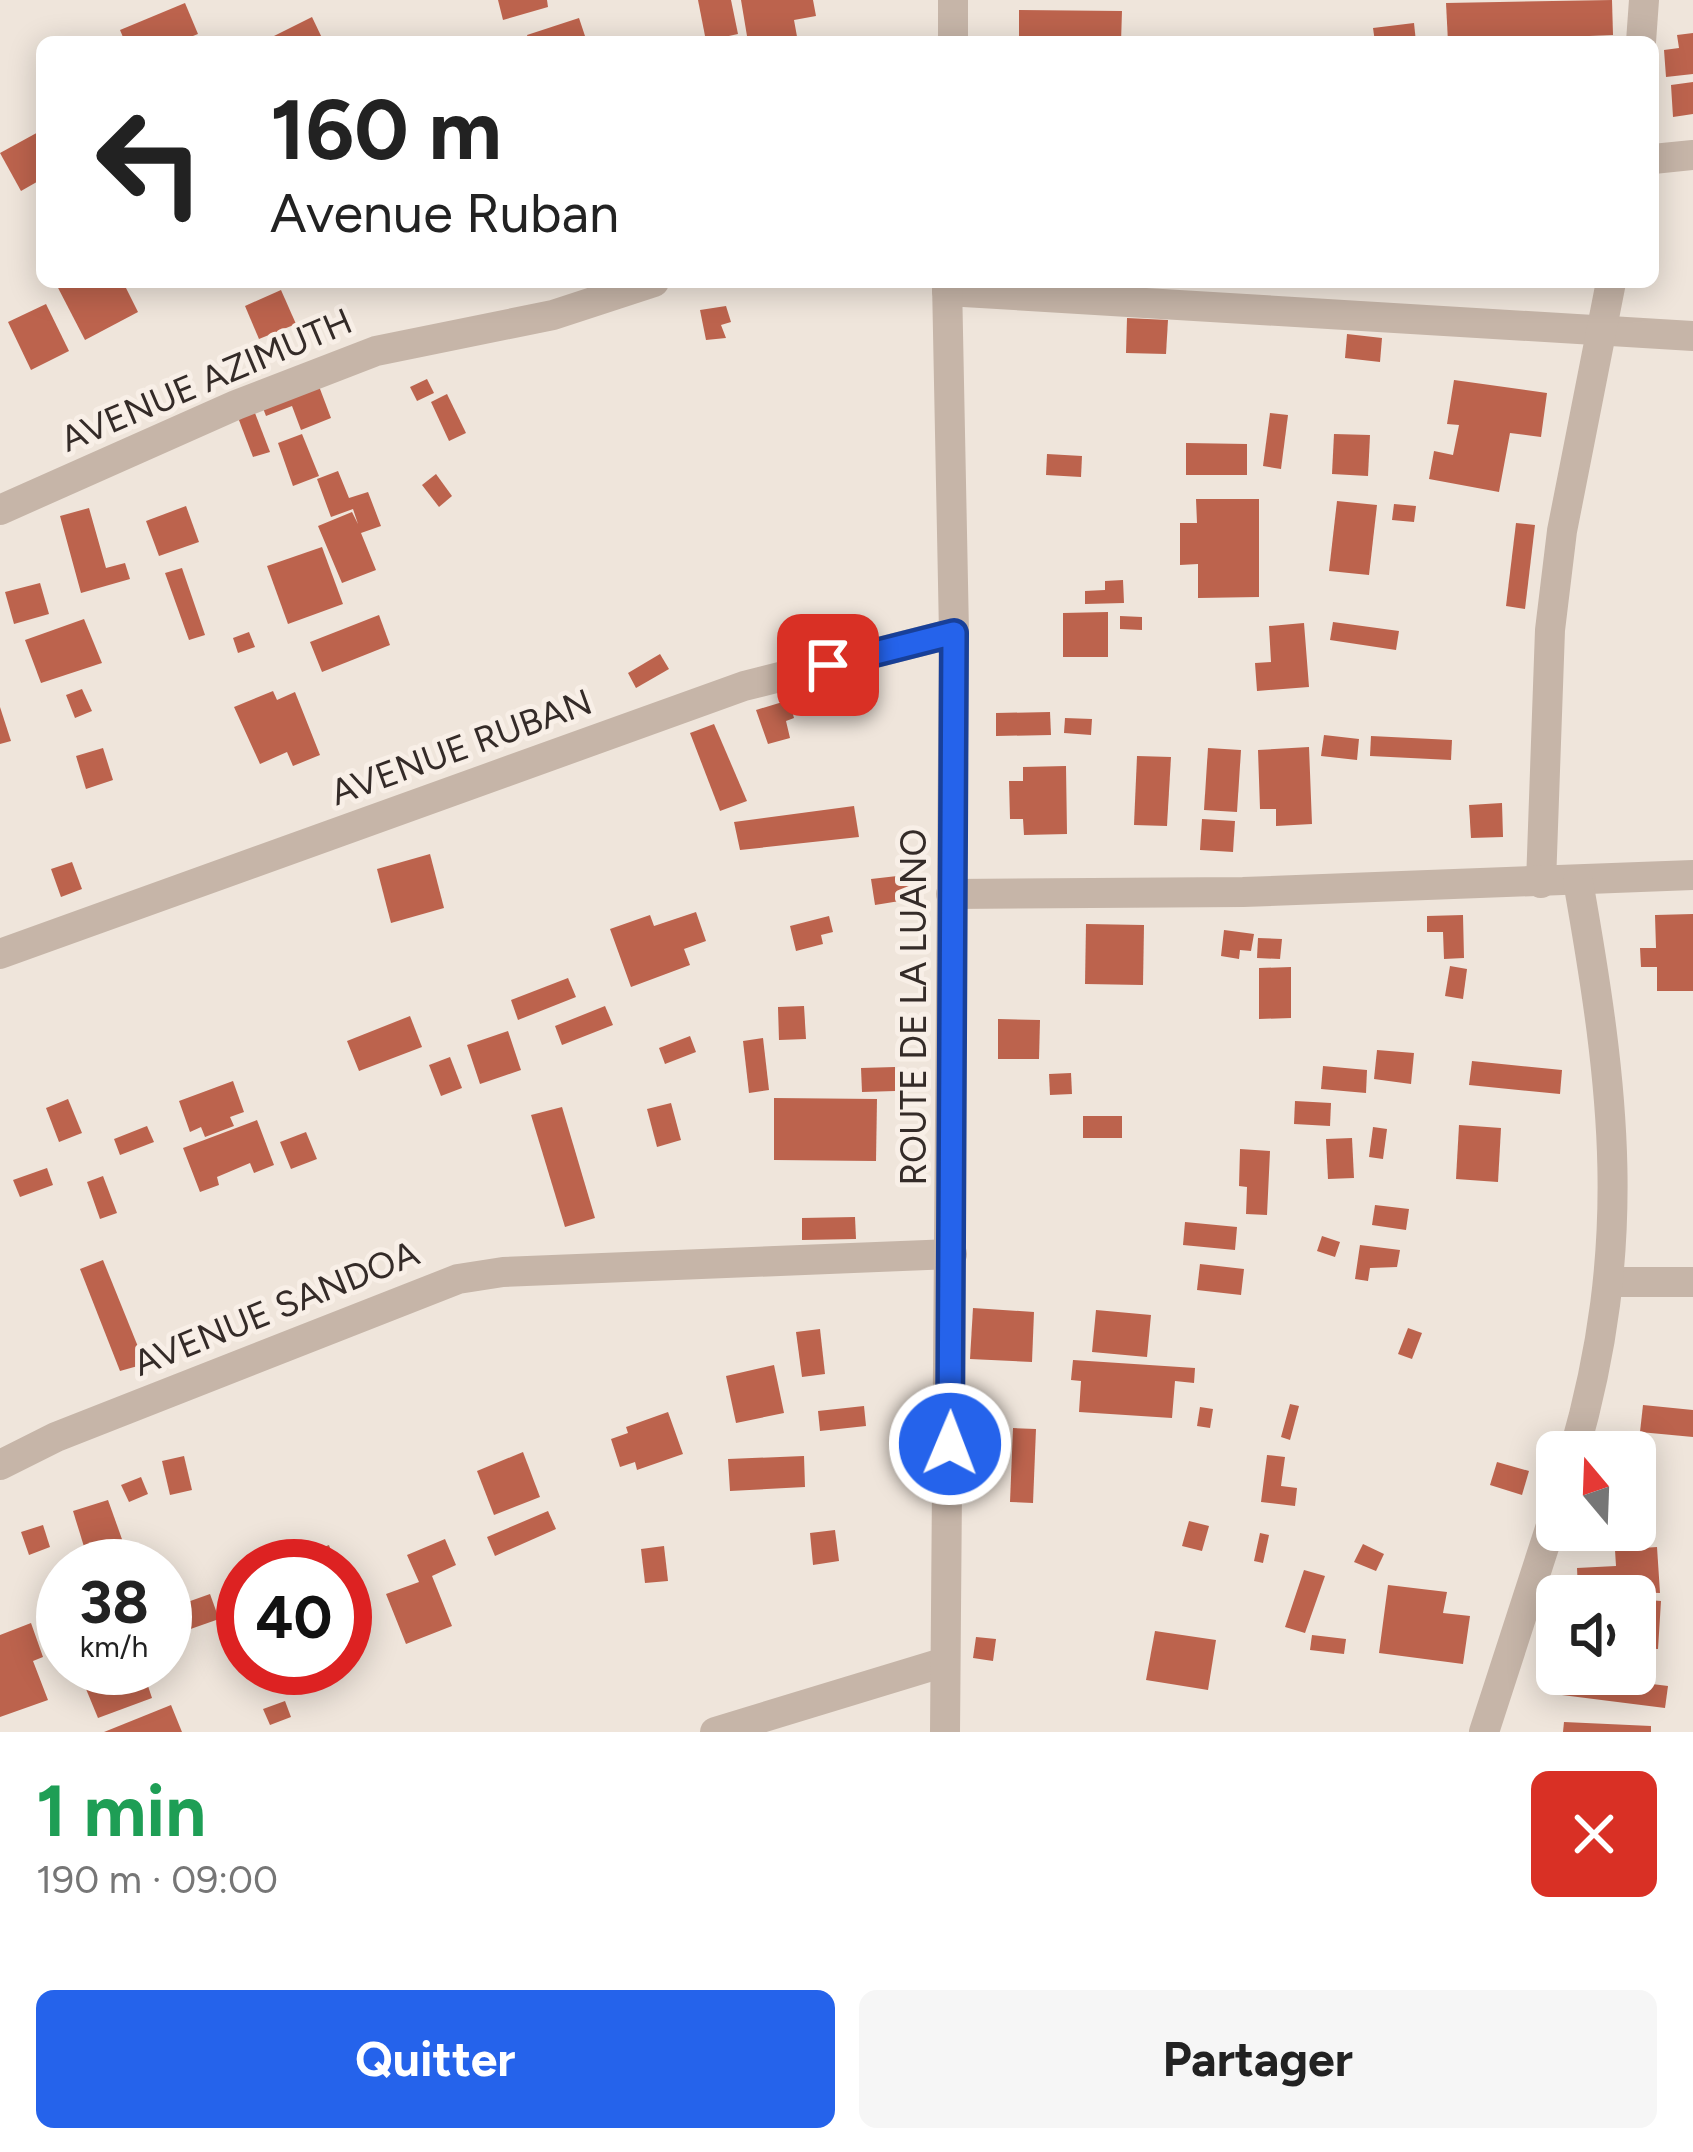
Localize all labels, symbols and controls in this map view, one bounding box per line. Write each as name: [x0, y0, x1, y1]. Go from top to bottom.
text: 160 m: [270, 79, 502, 180]
icon: left: [72, 84, 228, 240]
text: Avenue Ruban: [270, 181, 619, 246]
street label: AVENUE AZIMUTH: [54, 299, 358, 461]
pin: [777, 614, 879, 716]
icon: arrive: [795, 632, 861, 698]
street label: AVENUE RUBAN: [325, 680, 597, 814]
street label: ROUTE DE LA LUANO: [892, 829, 935, 1185]
street label: AVENUE SANDOA: [127, 1231, 426, 1385]
position arrow: [887, 1381, 1013, 1507]
north arrow: [1536, 1431, 1656, 1551]
map controls: [1536, 1431, 1656, 1695]
speed limit sign: 40: [216, 1539, 372, 1695]
text: 38: [79, 1566, 149, 1638]
button: sound: [1536, 1575, 1656, 1695]
text: km/h: [80, 1628, 148, 1665]
text: 1 min: [36, 1768, 206, 1854]
button: close: [1531, 1771, 1657, 1897]
text: 190 m · 09:00: [36, 1856, 278, 1903]
button: Quitter: [36, 1990, 835, 2128]
button: Partager: [859, 1990, 1657, 2128]

